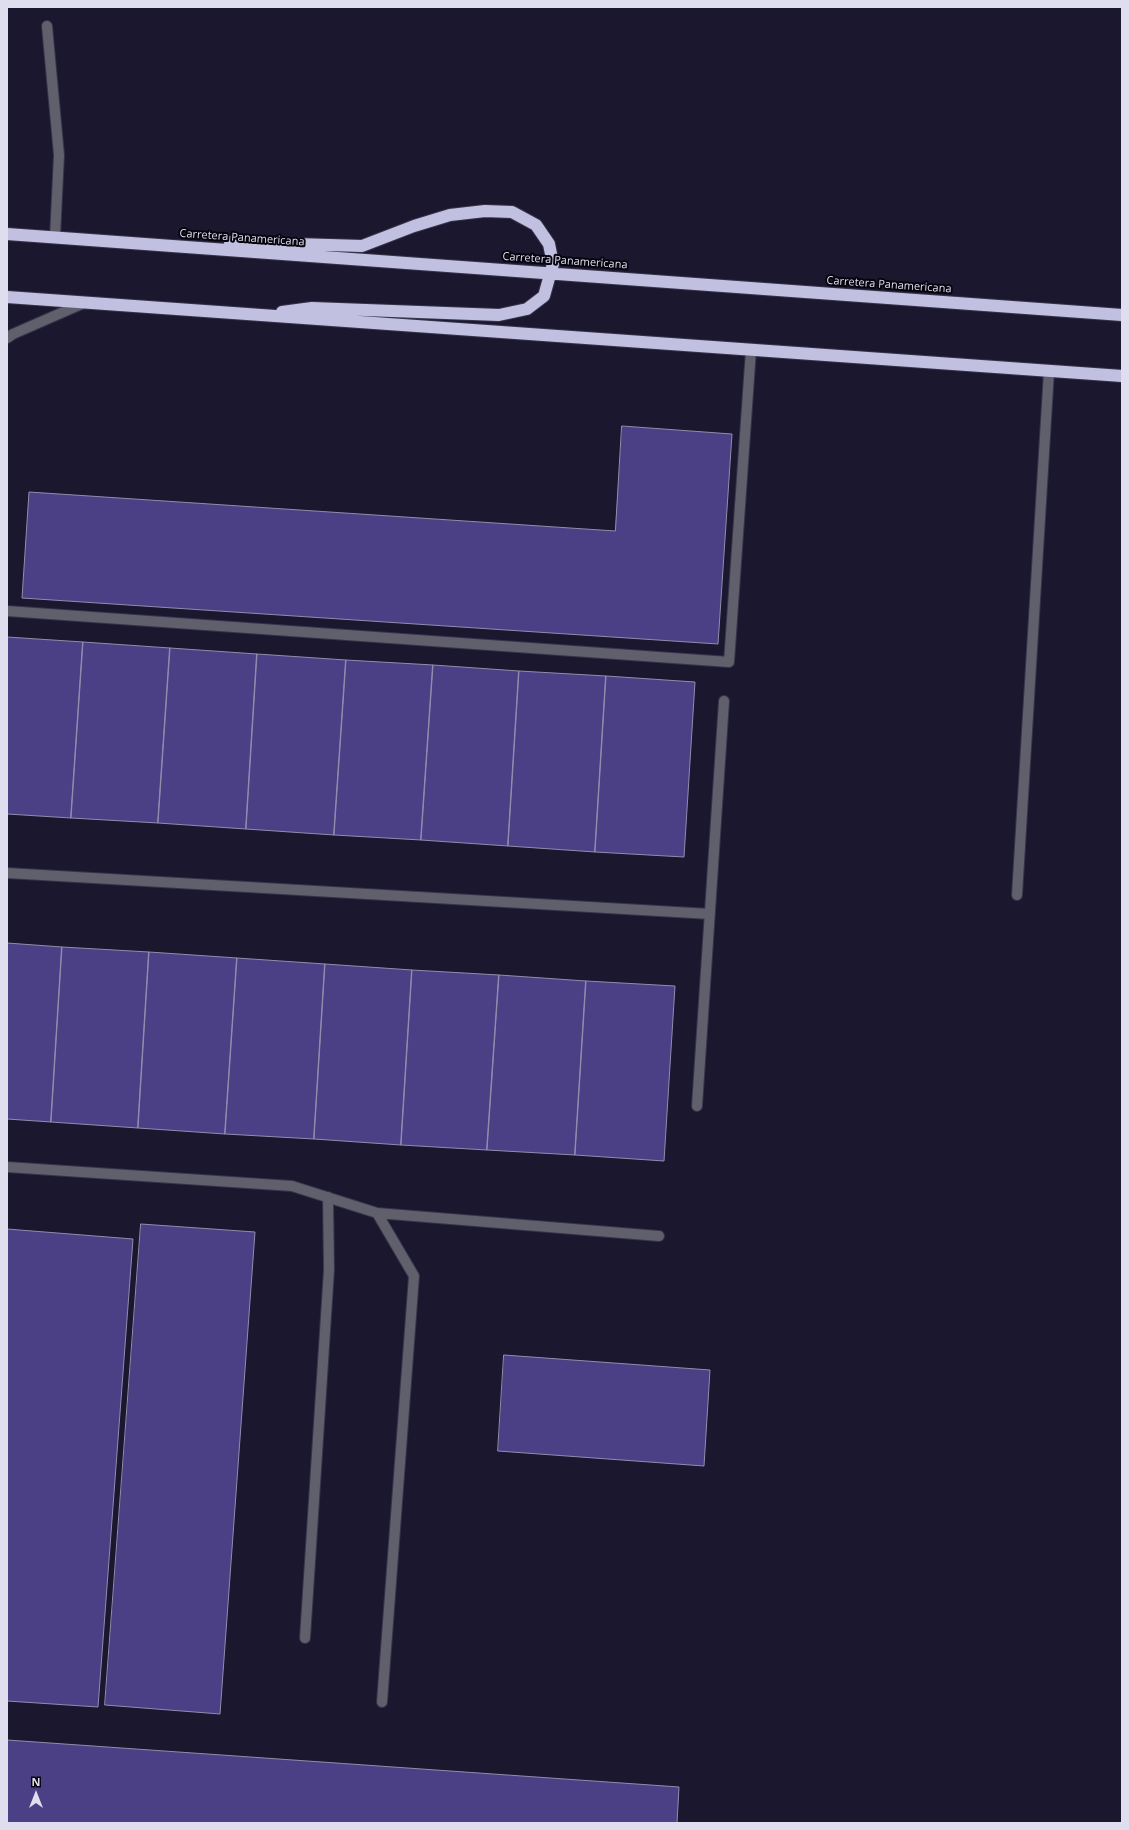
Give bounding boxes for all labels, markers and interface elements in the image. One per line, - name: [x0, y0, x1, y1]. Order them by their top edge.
- street label: Carretera Panamericana: [179, 227, 305, 249]
- street label: Carretera Panamericana: [502, 250, 628, 272]
- street label: Carretera Panamericana: [826, 274, 952, 296]
- north arrow: [16, 1774, 56, 1814]
- text: N: [32, 1774, 40, 1789]

